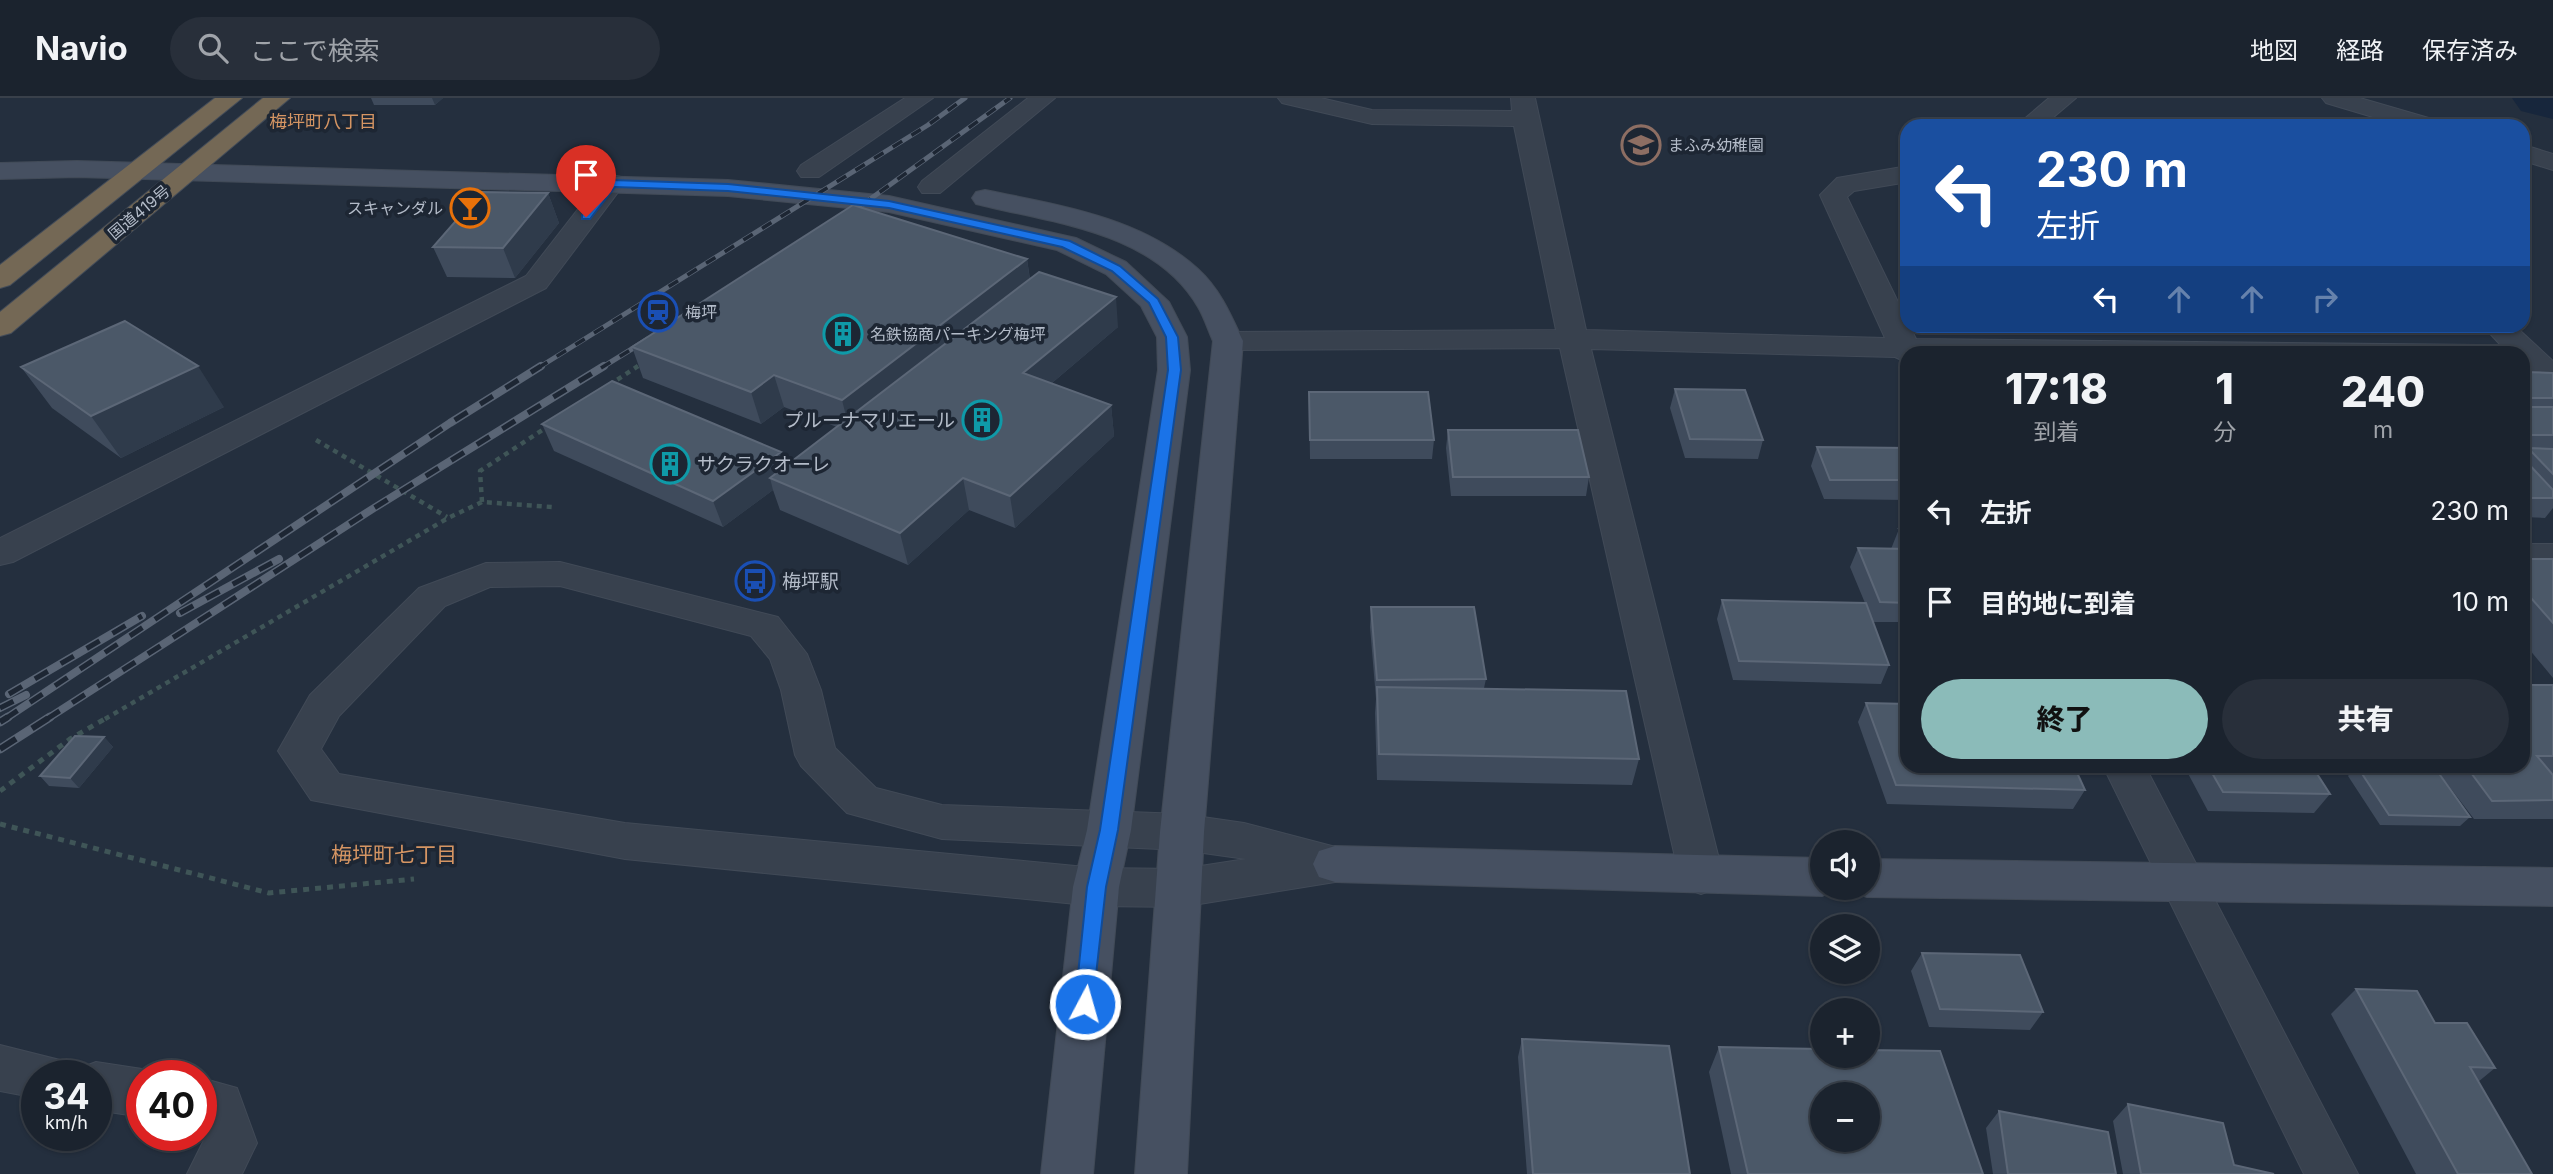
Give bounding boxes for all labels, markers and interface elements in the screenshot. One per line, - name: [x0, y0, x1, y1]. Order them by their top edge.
- search box: [170, 17, 660, 80]
- text: Navio: [35, 28, 128, 68]
- icon: search: [194, 29, 232, 67]
- text: ここで検索: [250, 35, 380, 66]
- text: 地図: [2250, 36, 2298, 65]
- text: 経路: [2336, 36, 2384, 65]
- text: 保存済み: [2422, 36, 2518, 65]
- district label: 梅坪町八丁目: [269, 111, 377, 132]
- school or university icon: まふみ幼稚園: [1620, 124, 1662, 166]
- place label: まふみ幼稚園: [1668, 135, 1764, 155]
- text: 230 m: [2036, 140, 2188, 199]
- pin: [556, 145, 616, 217]
- icon: left: [1921, 147, 2012, 238]
- icon: arrive: [567, 156, 605, 194]
- street label: 国道419号: [104, 180, 174, 244]
- bar icon: スキャンダル: [449, 187, 491, 229]
- place label: スキャンダル: [347, 198, 443, 218]
- text: 左折: [2036, 206, 2100, 245]
- icon: left: [2087, 280, 2125, 318]
- icon: ahead: [2160, 280, 2198, 318]
- icon: ahead: [2233, 280, 2271, 318]
- icon: right: [2306, 280, 2344, 318]
- station icon: 梅坪: [637, 291, 679, 333]
- place label: 梅坪: [685, 302, 717, 322]
- building icon: 名鉄協商パーキング梅坪: [822, 313, 864, 355]
- place label: 名鉄協商パーキング梅坪: [870, 324, 1046, 344]
- text: 17:18: [2005, 363, 2108, 414]
- text: 1: [2215, 363, 2234, 414]
- text: 240: [2341, 366, 2425, 417]
- building icon: プルーナマリエール: [961, 399, 1003, 441]
- place label: プルーナマリエール: [784, 409, 955, 432]
- text: m: [2373, 416, 2393, 444]
- text: 到着: [2033, 418, 2079, 446]
- text: 分: [2213, 418, 2236, 446]
- building icon: サクラクオーレ: [649, 443, 691, 485]
- place label: サクラクオーレ: [697, 453, 830, 476]
- icon: left: [1921, 492, 1959, 530]
- text: 230 m: [2431, 495, 2509, 526]
- text: 左折: [1980, 497, 2032, 528]
- bus stop icon: 梅坪駅: [734, 560, 776, 602]
- place label: 梅坪駅: [782, 570, 839, 593]
- icon: arrive: [1921, 583, 1959, 621]
- text: 10 m: [2452, 586, 2509, 617]
- text: 目的地に到着: [1980, 588, 2136, 619]
- button: 終了: [1921, 679, 2208, 759]
- button: 共有: [2222, 679, 2509, 759]
- map controls: [1810, 830, 1880, 1152]
- button: sound: [1810, 830, 1880, 900]
- district label: 梅坪町七丁目: [331, 842, 457, 867]
- button: layers: [1810, 914, 1880, 984]
- position arrow: [1048, 967, 1122, 1041]
- button: +: [1810, 998, 1880, 1068]
- speed limit sign: 40: [126, 1060, 217, 1151]
- text: 34: [43, 1075, 90, 1117]
- button: −: [1810, 1082, 1880, 1152]
- text: km/h: [45, 1112, 88, 1133]

